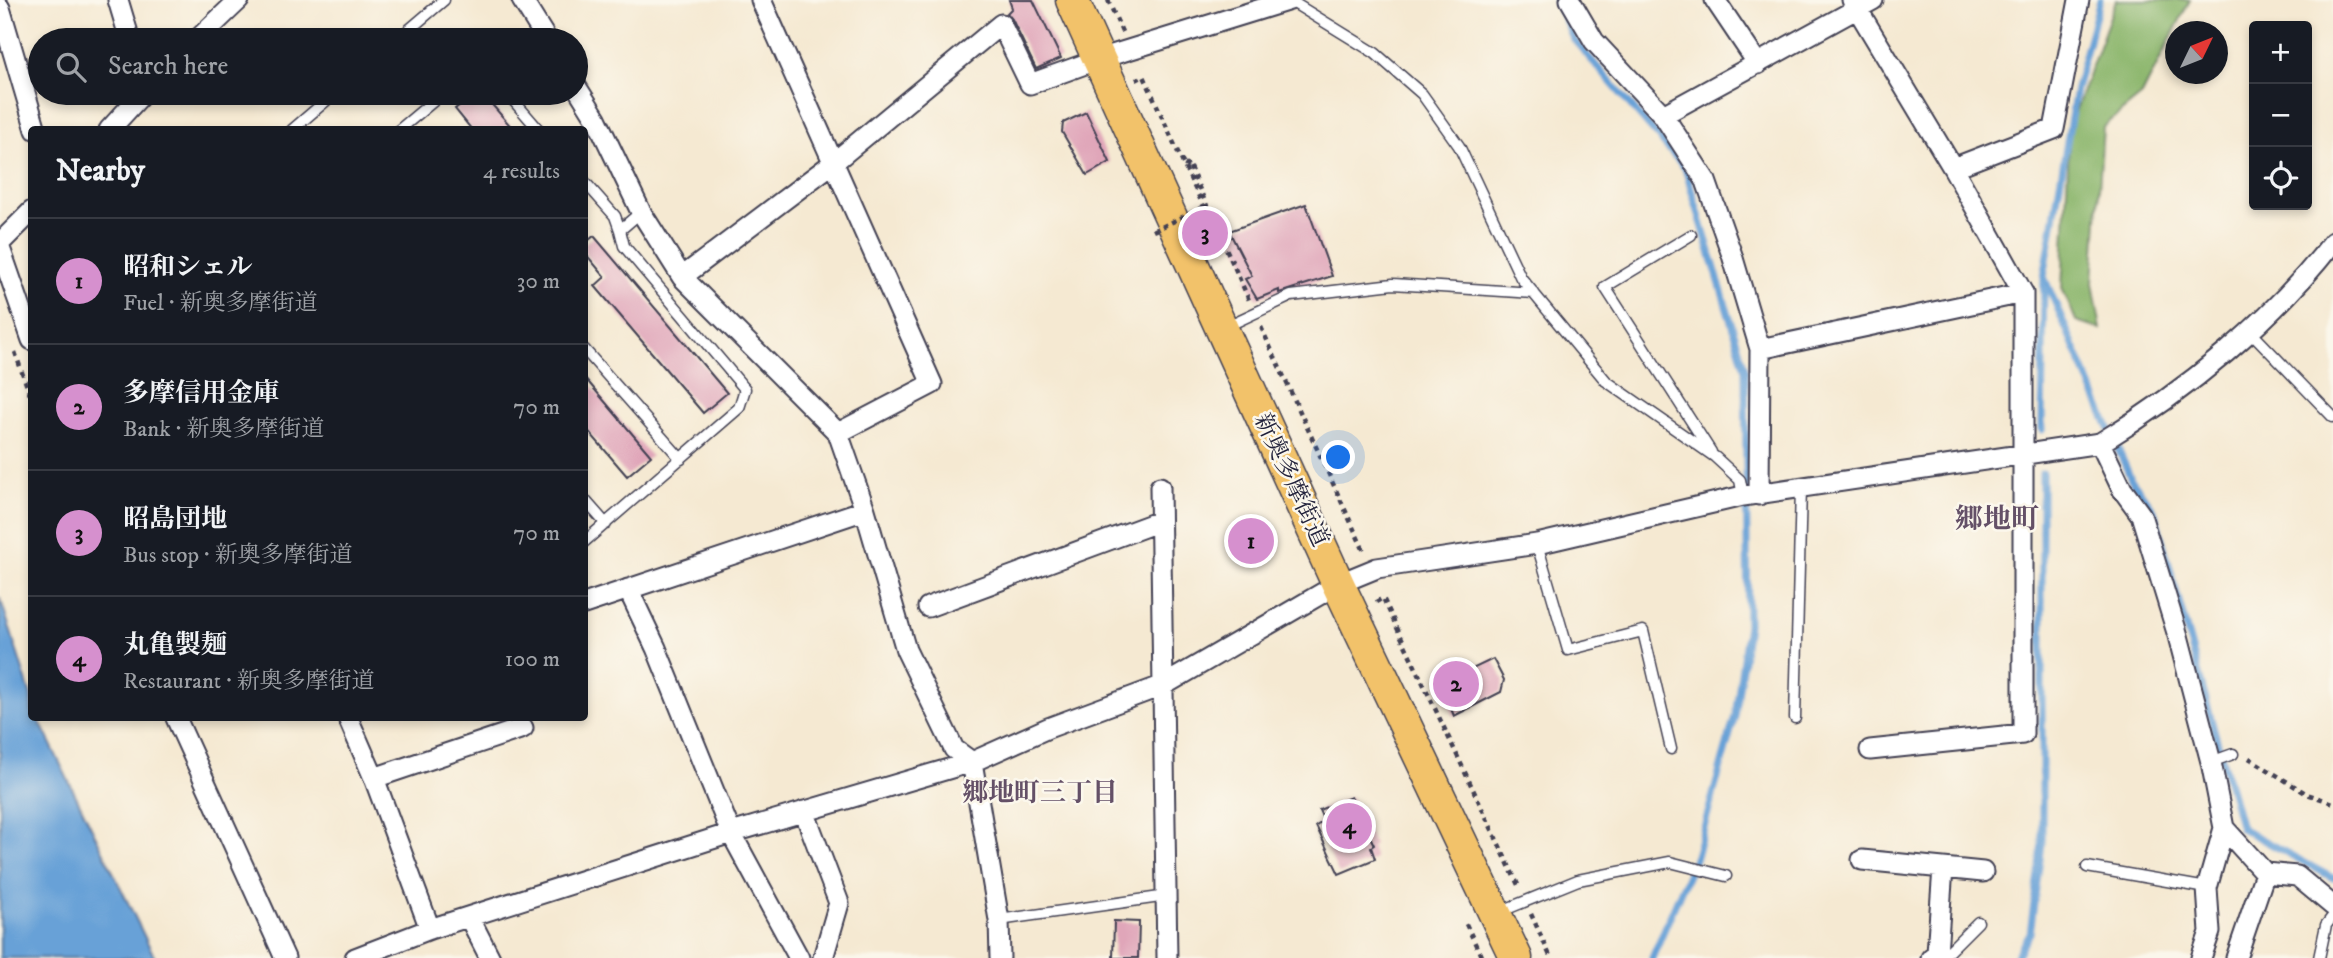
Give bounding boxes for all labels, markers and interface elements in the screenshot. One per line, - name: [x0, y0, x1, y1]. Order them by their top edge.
- north arrow: [2165, 21, 2228, 84]
- map controls: [2249, 21, 2312, 210]
- button: +: [2249, 21, 2312, 84]
- search box: [28, 28, 588, 105]
- icon: search: [52, 48, 90, 86]
- text: Search here: [108, 50, 228, 83]
- button: −: [2249, 84, 2312, 147]
- button: locate: [2249, 147, 2312, 210]
- text: Nearby: [56, 153, 145, 190]
- text: 4 results: [483, 157, 560, 186]
- pin: 3: [1182, 207, 1228, 259]
- text: 昭和シェル: [123, 251, 252, 284]
- text: 1: [75, 267, 83, 296]
- text: 30 m: [517, 267, 560, 296]
- text: Fuel · 新奥多摩街道: [123, 289, 317, 318]
- text: 多摩信用金庫: [123, 377, 279, 410]
- text: 2: [73, 393, 85, 422]
- text: 70 m: [513, 393, 560, 422]
- street label: 新奥多摩街道: [1247, 408, 1335, 552]
- text: Bank · 新奥多摩街道: [123, 415, 324, 444]
- your location: [1321, 440, 1355, 474]
- district label: 郷地町: [1955, 502, 2039, 537]
- text: 昭島団地: [123, 503, 227, 536]
- pin: 1: [1228, 515, 1274, 567]
- text: 3: [75, 519, 83, 548]
- text: 70 m: [513, 519, 560, 548]
- text: Bus stop · 新奥多摩街道: [123, 541, 352, 570]
- text: 丸亀製麺: [123, 629, 227, 662]
- text: 4: [72, 645, 86, 674]
- text: 100 m: [505, 645, 560, 674]
- pin: 2: [1433, 658, 1479, 710]
- text: Restaurant · 新奥多摩街道: [123, 667, 375, 696]
- district label: 郷地町三丁目: [962, 777, 1118, 810]
- pin: 4: [1326, 800, 1372, 852]

